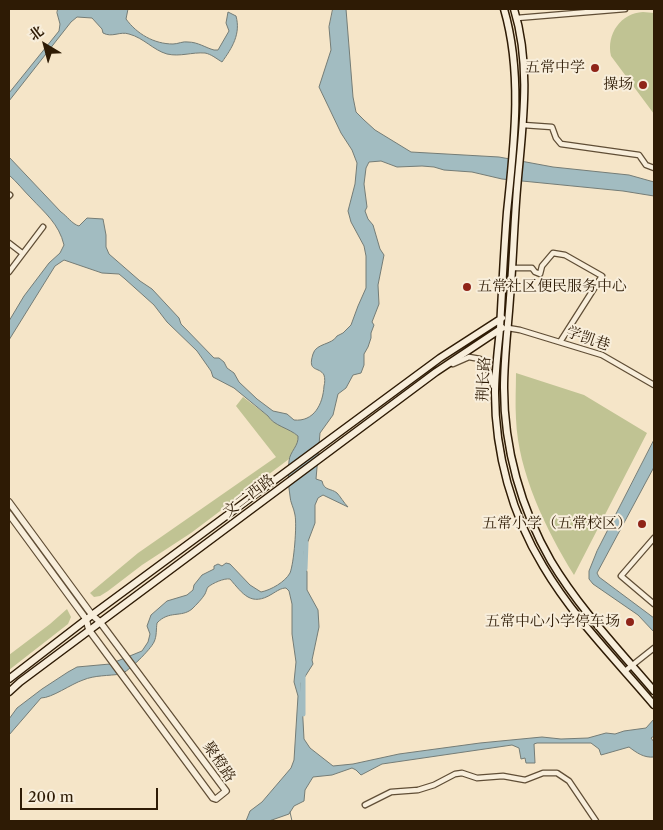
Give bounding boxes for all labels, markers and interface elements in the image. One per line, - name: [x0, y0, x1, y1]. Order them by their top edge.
- north arrow: [20, 20, 70, 70]
- text: 北: [25, 22, 47, 44]
- place label: 五常中学: [525, 59, 585, 77]
- marker: 五常中学: [589, 62, 601, 74]
- place label: 操场: [603, 76, 633, 94]
- marker: 操场: [637, 79, 649, 91]
- place label: 五常社区便民服务中心: [477, 278, 627, 296]
- marker: 五常社区便民服务中心: [461, 281, 473, 293]
- street label: 学凯巷: [564, 323, 612, 355]
- street label: 荆长路: [474, 356, 494, 402]
- street label: 文二西路: [220, 471, 278, 521]
- place label: 五常小学（五常校区）: [482, 515, 632, 533]
- marker: 五常小学（五常校区）: [636, 518, 648, 530]
- place label: 五常中心小学停车场: [485, 613, 620, 631]
- marker: 五常中心小学停车场: [624, 616, 636, 628]
- street label: 聚橙路: [199, 738, 239, 786]
- scale bar: [22, 778, 160, 810]
- text: 200 m: [28, 787, 74, 806]

